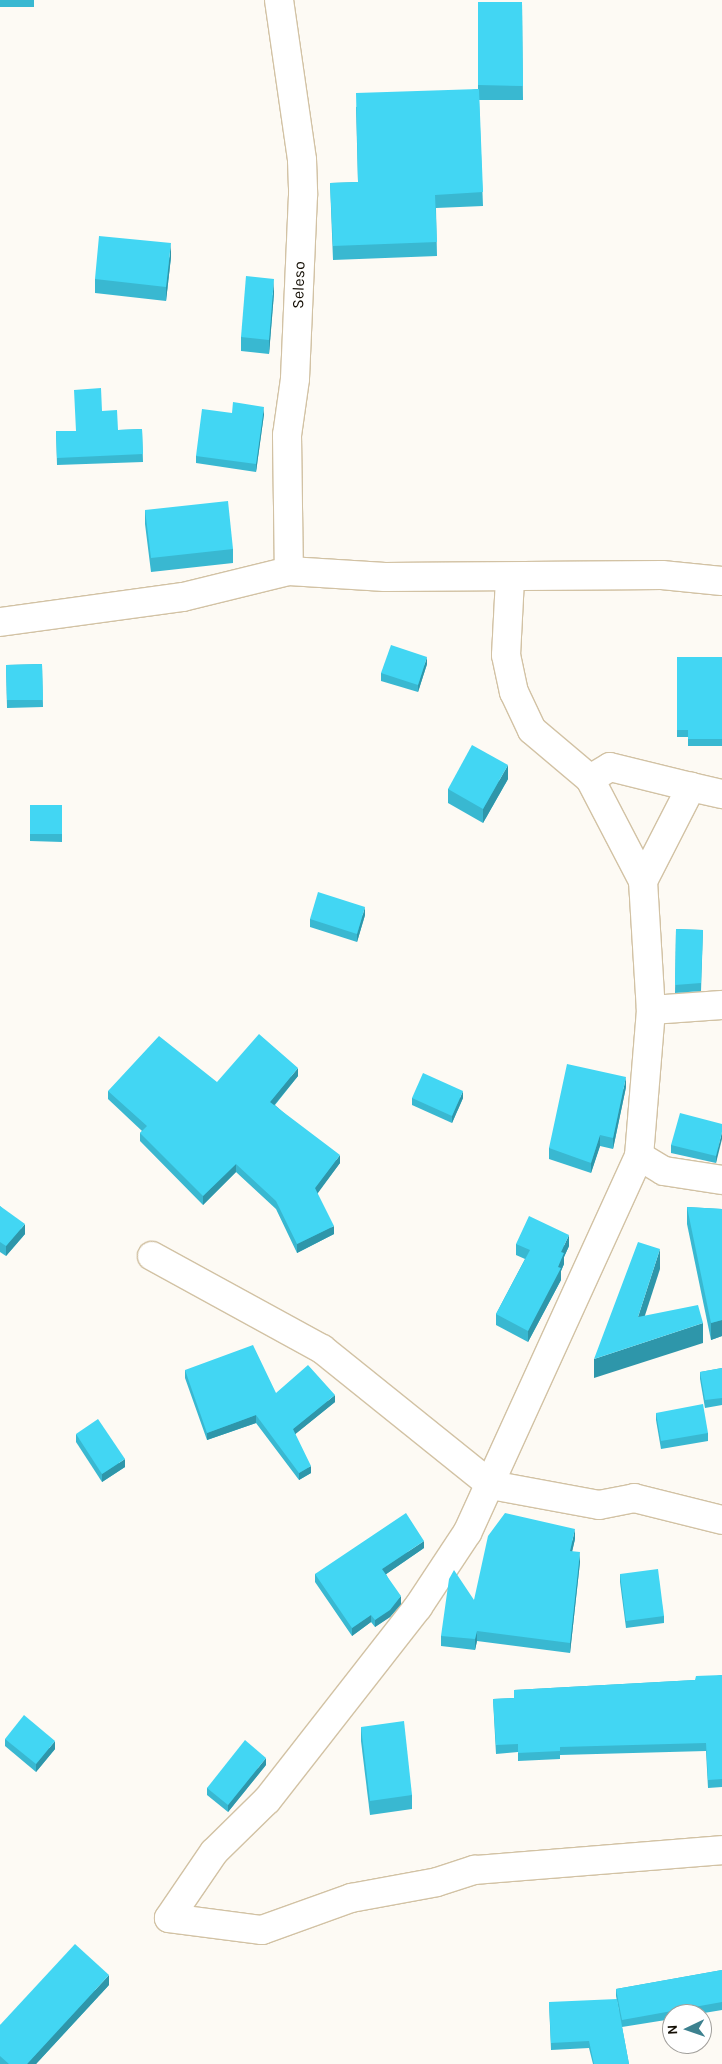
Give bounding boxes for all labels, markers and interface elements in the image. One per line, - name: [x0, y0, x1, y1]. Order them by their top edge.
- street label: Seleso: [289, 261, 309, 309]
- north arrow: [662, 2004, 712, 2054]
- text: N: [664, 2024, 681, 2035]

